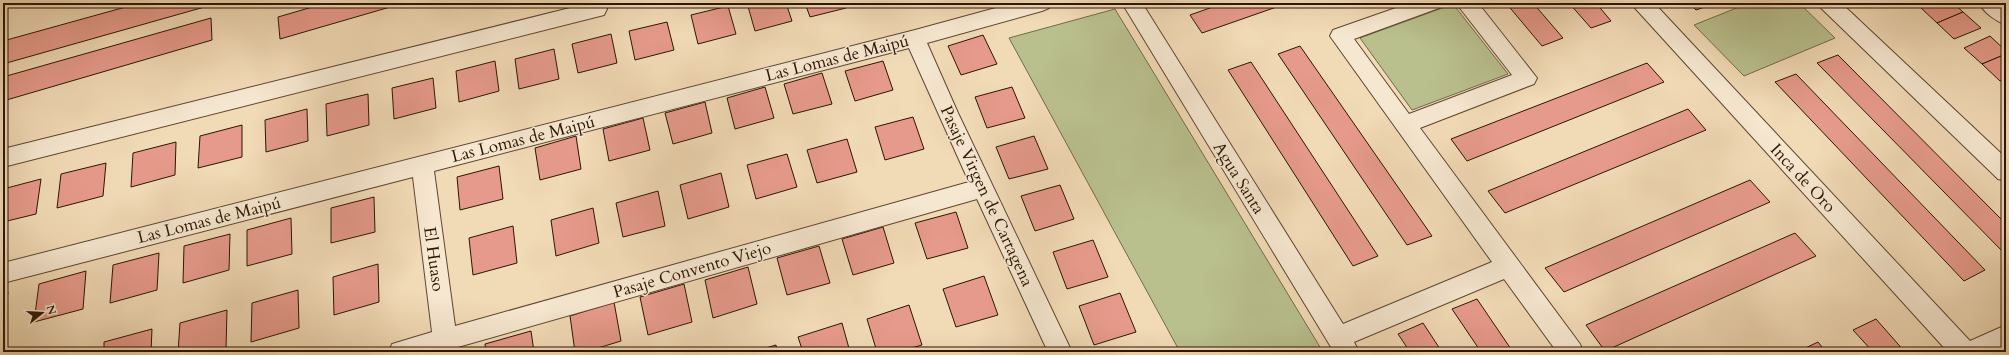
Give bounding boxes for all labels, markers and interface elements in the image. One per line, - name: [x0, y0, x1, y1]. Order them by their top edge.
- street label: Las Lomas de Maipú: [763, 29, 911, 87]
- street label: Pasaje Virgen de Cartagena: [935, 102, 1039, 291]
- street label: Las Lomas de Maipú: [449, 110, 597, 168]
- street label: Agua Santa: [1208, 138, 1271, 219]
- street label: Inca de Oro: [1765, 139, 1841, 217]
- street label: Las Lomas de Maipú: [135, 191, 283, 249]
- street label: El Huaso: [418, 225, 450, 293]
- street label: Pasaje Convento Viejo: [610, 236, 774, 304]
- north arrow: [22, 293, 62, 333]
- text: N: [42, 303, 60, 317]

